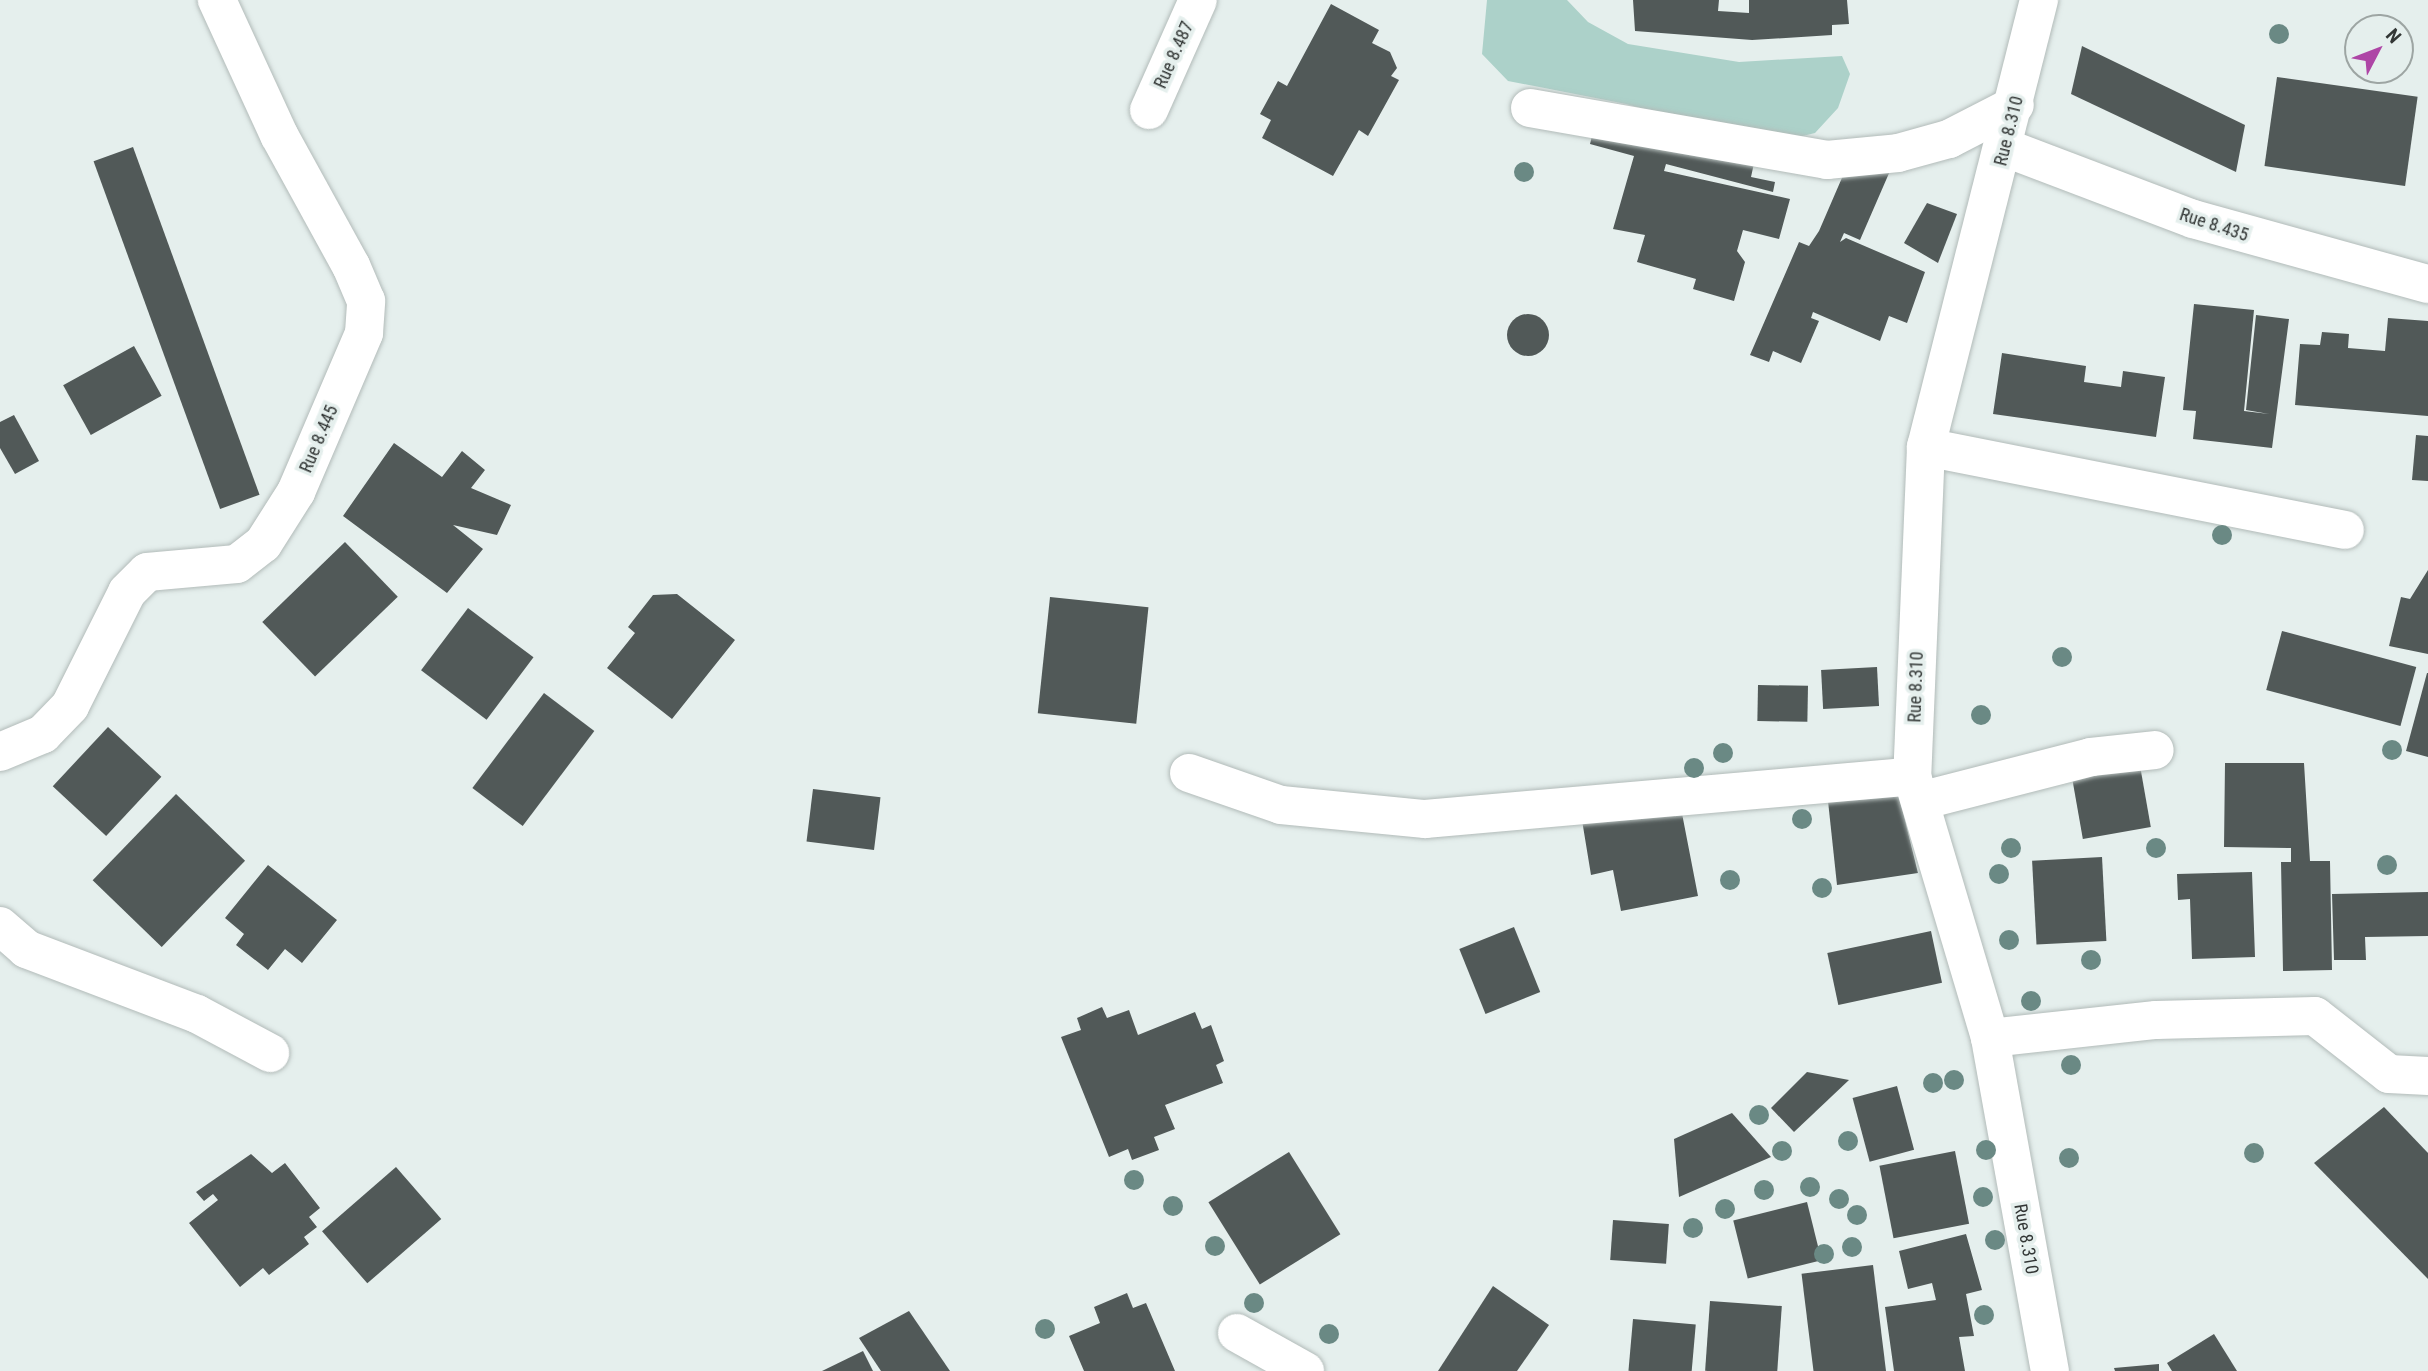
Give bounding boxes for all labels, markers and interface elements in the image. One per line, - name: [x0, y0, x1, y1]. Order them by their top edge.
- north arrow: [2344, 14, 2414, 84]
- street label: Rue 8.487: [1150, 18, 1198, 92]
- text: N: [2381, 24, 2406, 48]
- street label: Rue 8.310: [1990, 94, 2028, 168]
- street label: Rue 8.435: [2177, 204, 2251, 246]
- street label: Rue 8.445: [295, 402, 343, 476]
- street label: Rue 8.310: [1904, 651, 1928, 723]
- street label: Rue 8.310: [2009, 1202, 2043, 1276]

